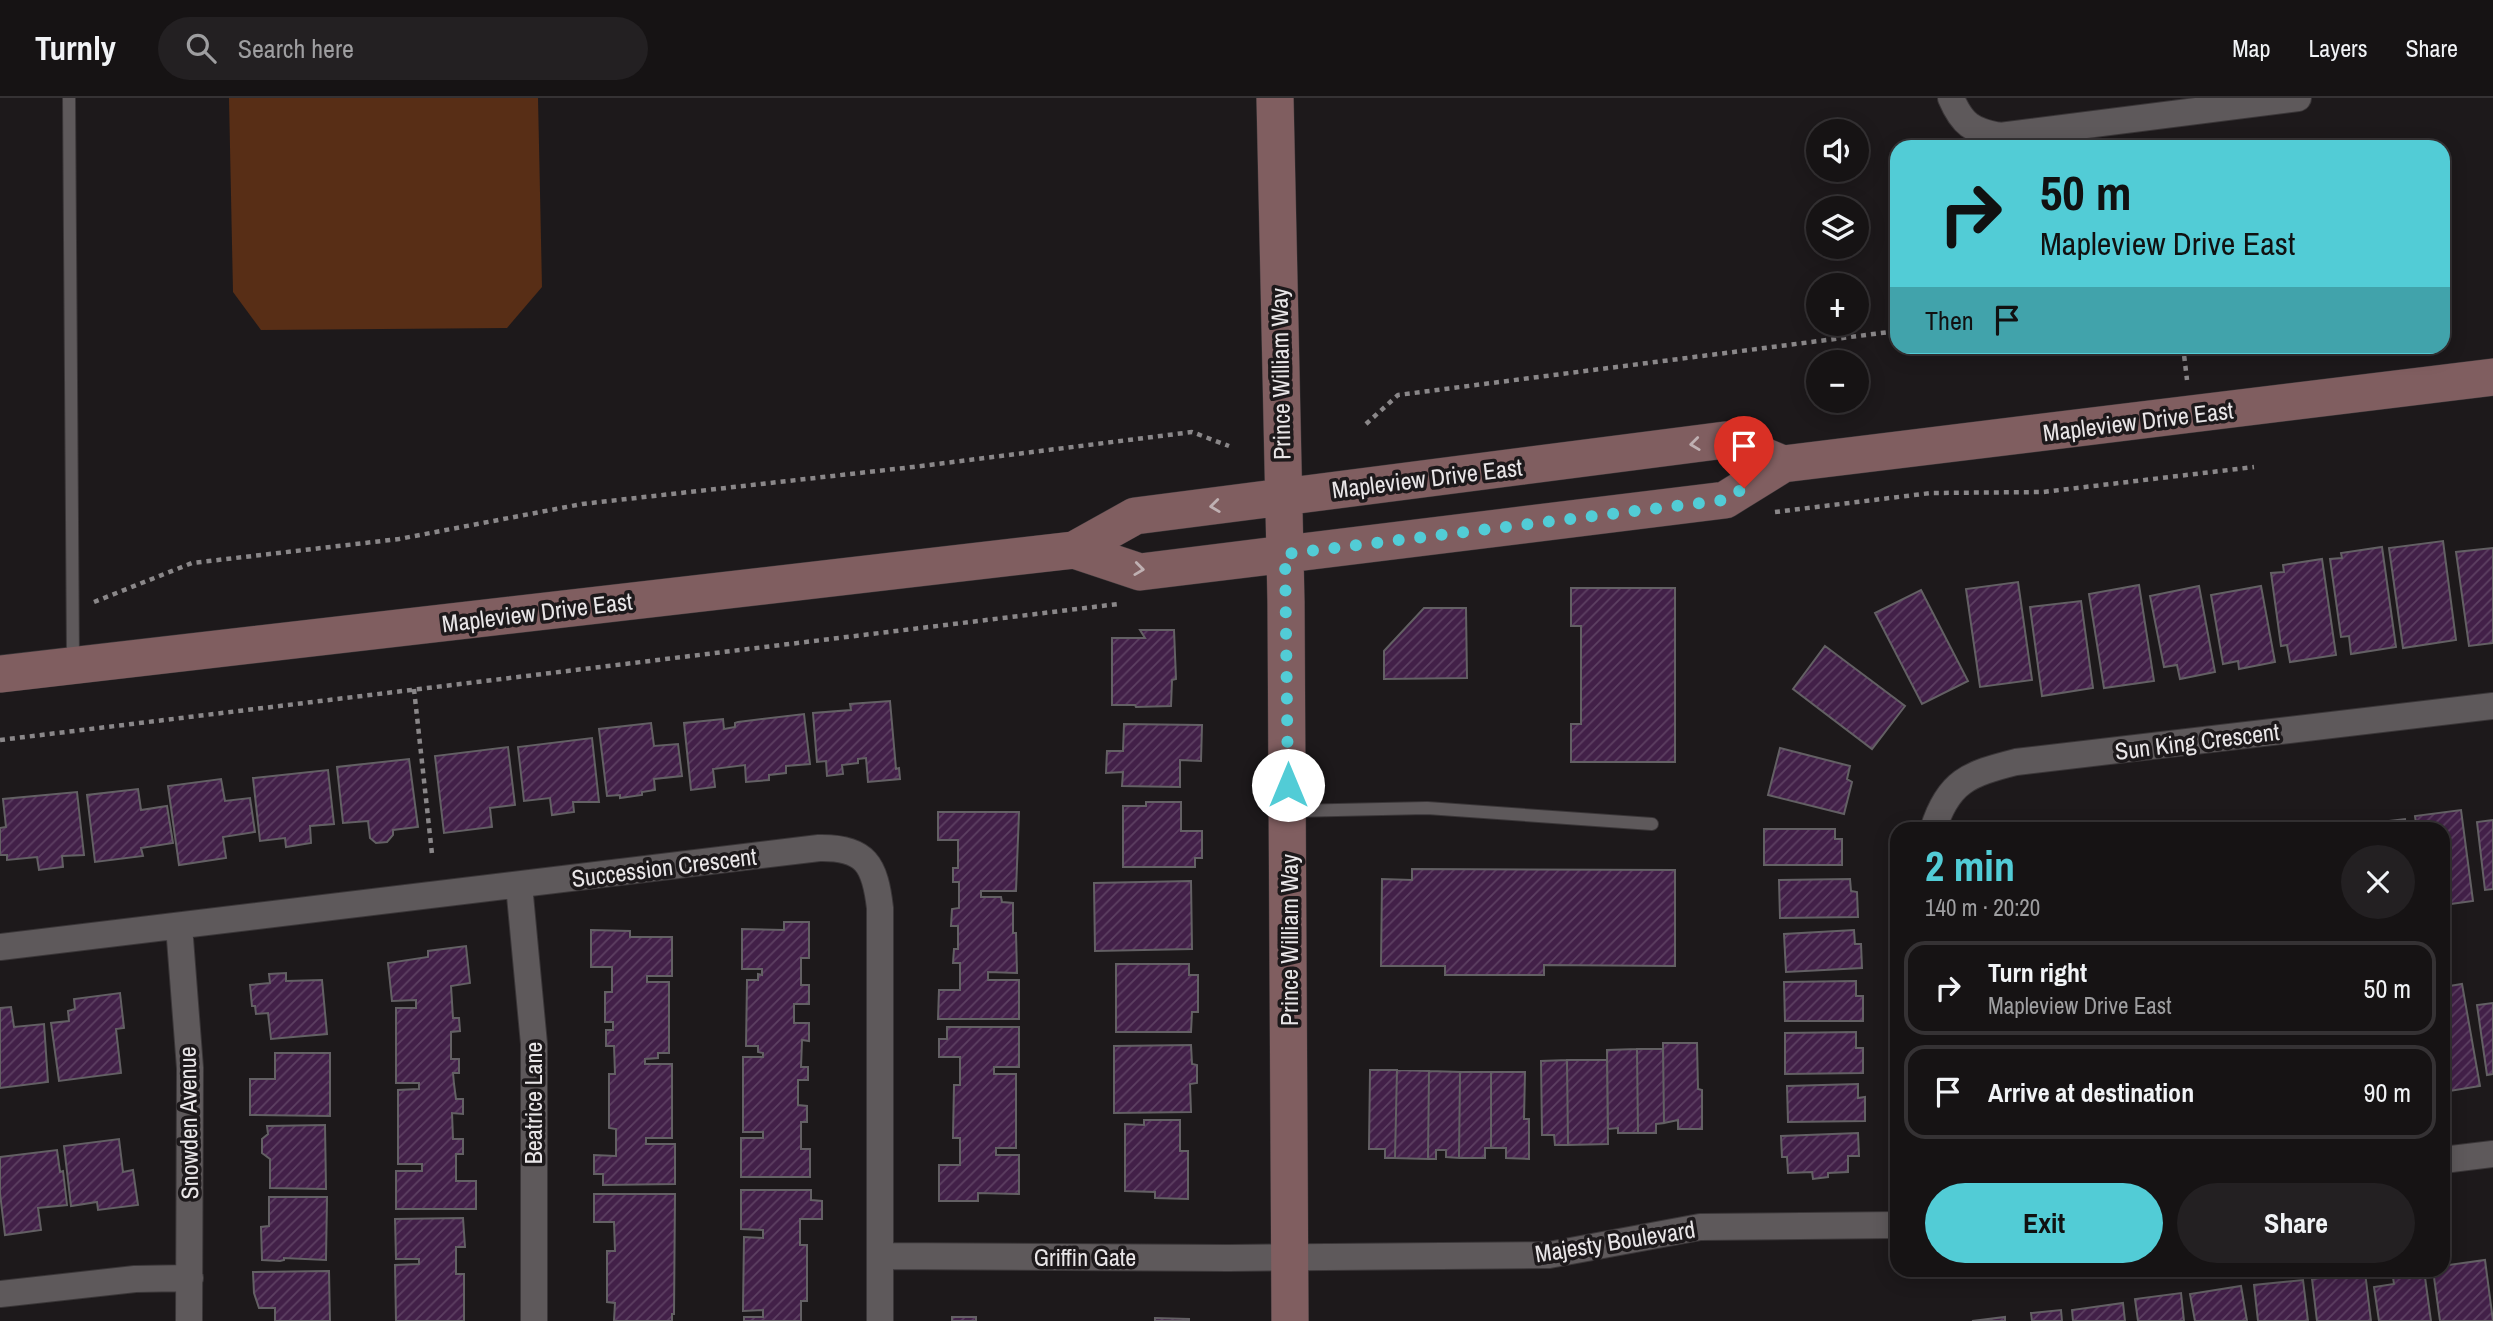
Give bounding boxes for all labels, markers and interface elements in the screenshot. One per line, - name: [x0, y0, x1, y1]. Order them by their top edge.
- search box: [158, 17, 648, 80]
- text: Turnly: [35, 26, 116, 70]
- icon: search: [182, 29, 220, 67]
- text: Search here: [238, 31, 354, 66]
- text: Map: [2232, 32, 2270, 64]
- text: Layers: [2308, 32, 2367, 64]
- text: Share: [2405, 32, 2458, 64]
- map controls: [1806, 119, 1869, 413]
- button: sound: [1806, 119, 1869, 182]
- text: 50 m: [2040, 159, 2132, 225]
- icon: right: [1925, 168, 2016, 259]
- button: layers: [1806, 196, 1869, 259]
- text: Mapleview Drive East: [2040, 222, 2295, 265]
- button: +: [1806, 273, 1869, 336]
- street label: Prince William Way: [1262, 288, 1297, 460]
- icon: arrive: [1988, 301, 2026, 339]
- text: Then: [1925, 303, 1974, 338]
- button: −: [1806, 350, 1869, 413]
- street label: Mapleview Drive East: [2041, 393, 2235, 449]
- pin: [1714, 416, 1774, 488]
- icon: arrive: [1725, 427, 1763, 465]
- one-way arrow: [1689, 436, 1701, 451]
- street label: Mapleview Drive East: [1330, 450, 1524, 506]
- one-way arrow: [1209, 498, 1221, 513]
- one-way arrow: [1133, 562, 1145, 577]
- street label: Mapleview Drive East: [440, 584, 634, 640]
- street label: Sun King Crescent: [2113, 715, 2281, 767]
- position arrow: [1251, 748, 1325, 822]
- text: 2 min: [1925, 838, 2015, 894]
- street label: Succession Crescent: [570, 840, 759, 894]
- button: close: [2341, 845, 2415, 919]
- street label: Prince William Way: [1273, 854, 1305, 1026]
- text: 140 m · 20:20: [1925, 892, 2040, 923]
- text: Turn right: [1988, 955, 2087, 990]
- icon: right: [1929, 969, 1967, 1007]
- text: 50 m: [2364, 971, 2411, 1006]
- text: Mapleview Drive East: [1988, 990, 2171, 1021]
- street label: Beatrice Lane: [517, 1042, 549, 1164]
- street label: Snowden Avenue: [171, 1046, 205, 1200]
- icon: arrive: [1929, 1073, 1967, 1111]
- text: Arrive at destination: [1988, 1075, 2194, 1110]
- text: 90 m: [2364, 1075, 2411, 1110]
- button: Exit: [1925, 1183, 2163, 1263]
- button: Share: [2177, 1183, 2415, 1263]
- street label: Majesty Boulevard: [1533, 1213, 1697, 1269]
- street label: Griffin Gate: [1034, 1241, 1136, 1273]

